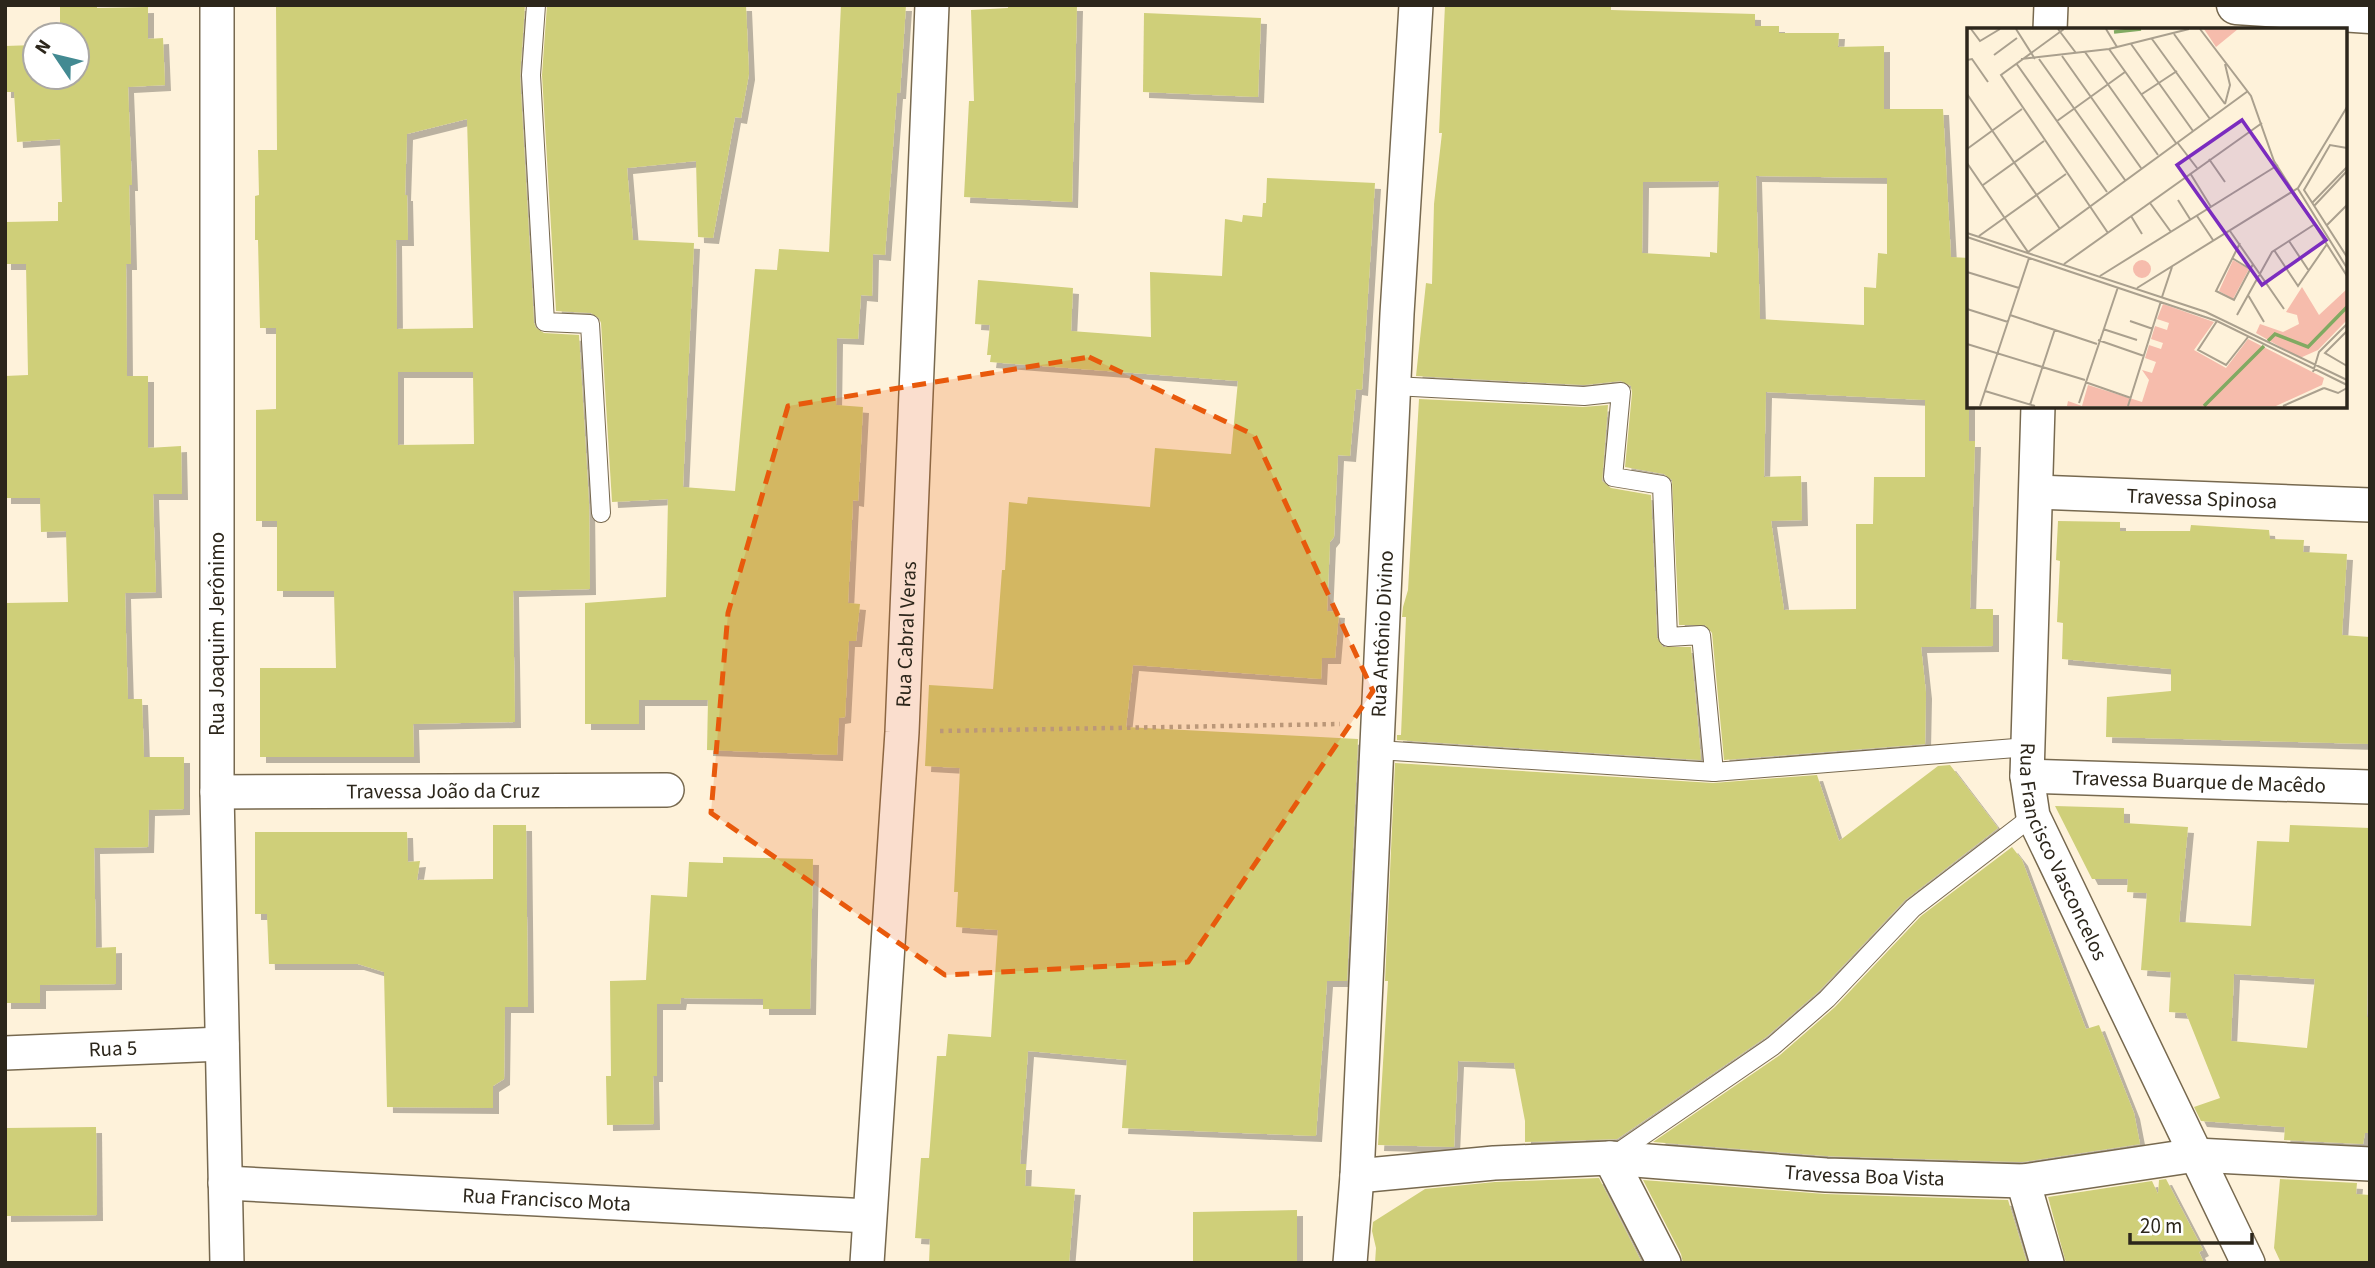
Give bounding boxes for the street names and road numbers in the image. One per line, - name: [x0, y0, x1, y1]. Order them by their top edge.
- street label: Travessa Spinosa: [2126, 481, 2278, 516]
- street label: Rua Joaquim Jerônimo: [202, 532, 232, 736]
- street label: Rua Antônio Divino: [1363, 549, 1401, 718]
- street label: Rua Cabral Veras: [888, 560, 924, 708]
- street label: Rua Francisco Vasconcelos: [2012, 742, 2115, 966]
- street label: Travessa Buarque de Macêdo: [2071, 762, 2326, 801]
- street label: Travessa João da Cruz: [346, 776, 540, 806]
- street label: Rua 5: [88, 1033, 138, 1065]
- street label: Travessa Boa Vista: [1783, 1157, 1945, 1194]
- street label: Rua Francisco Mota: [461, 1180, 632, 1219]

